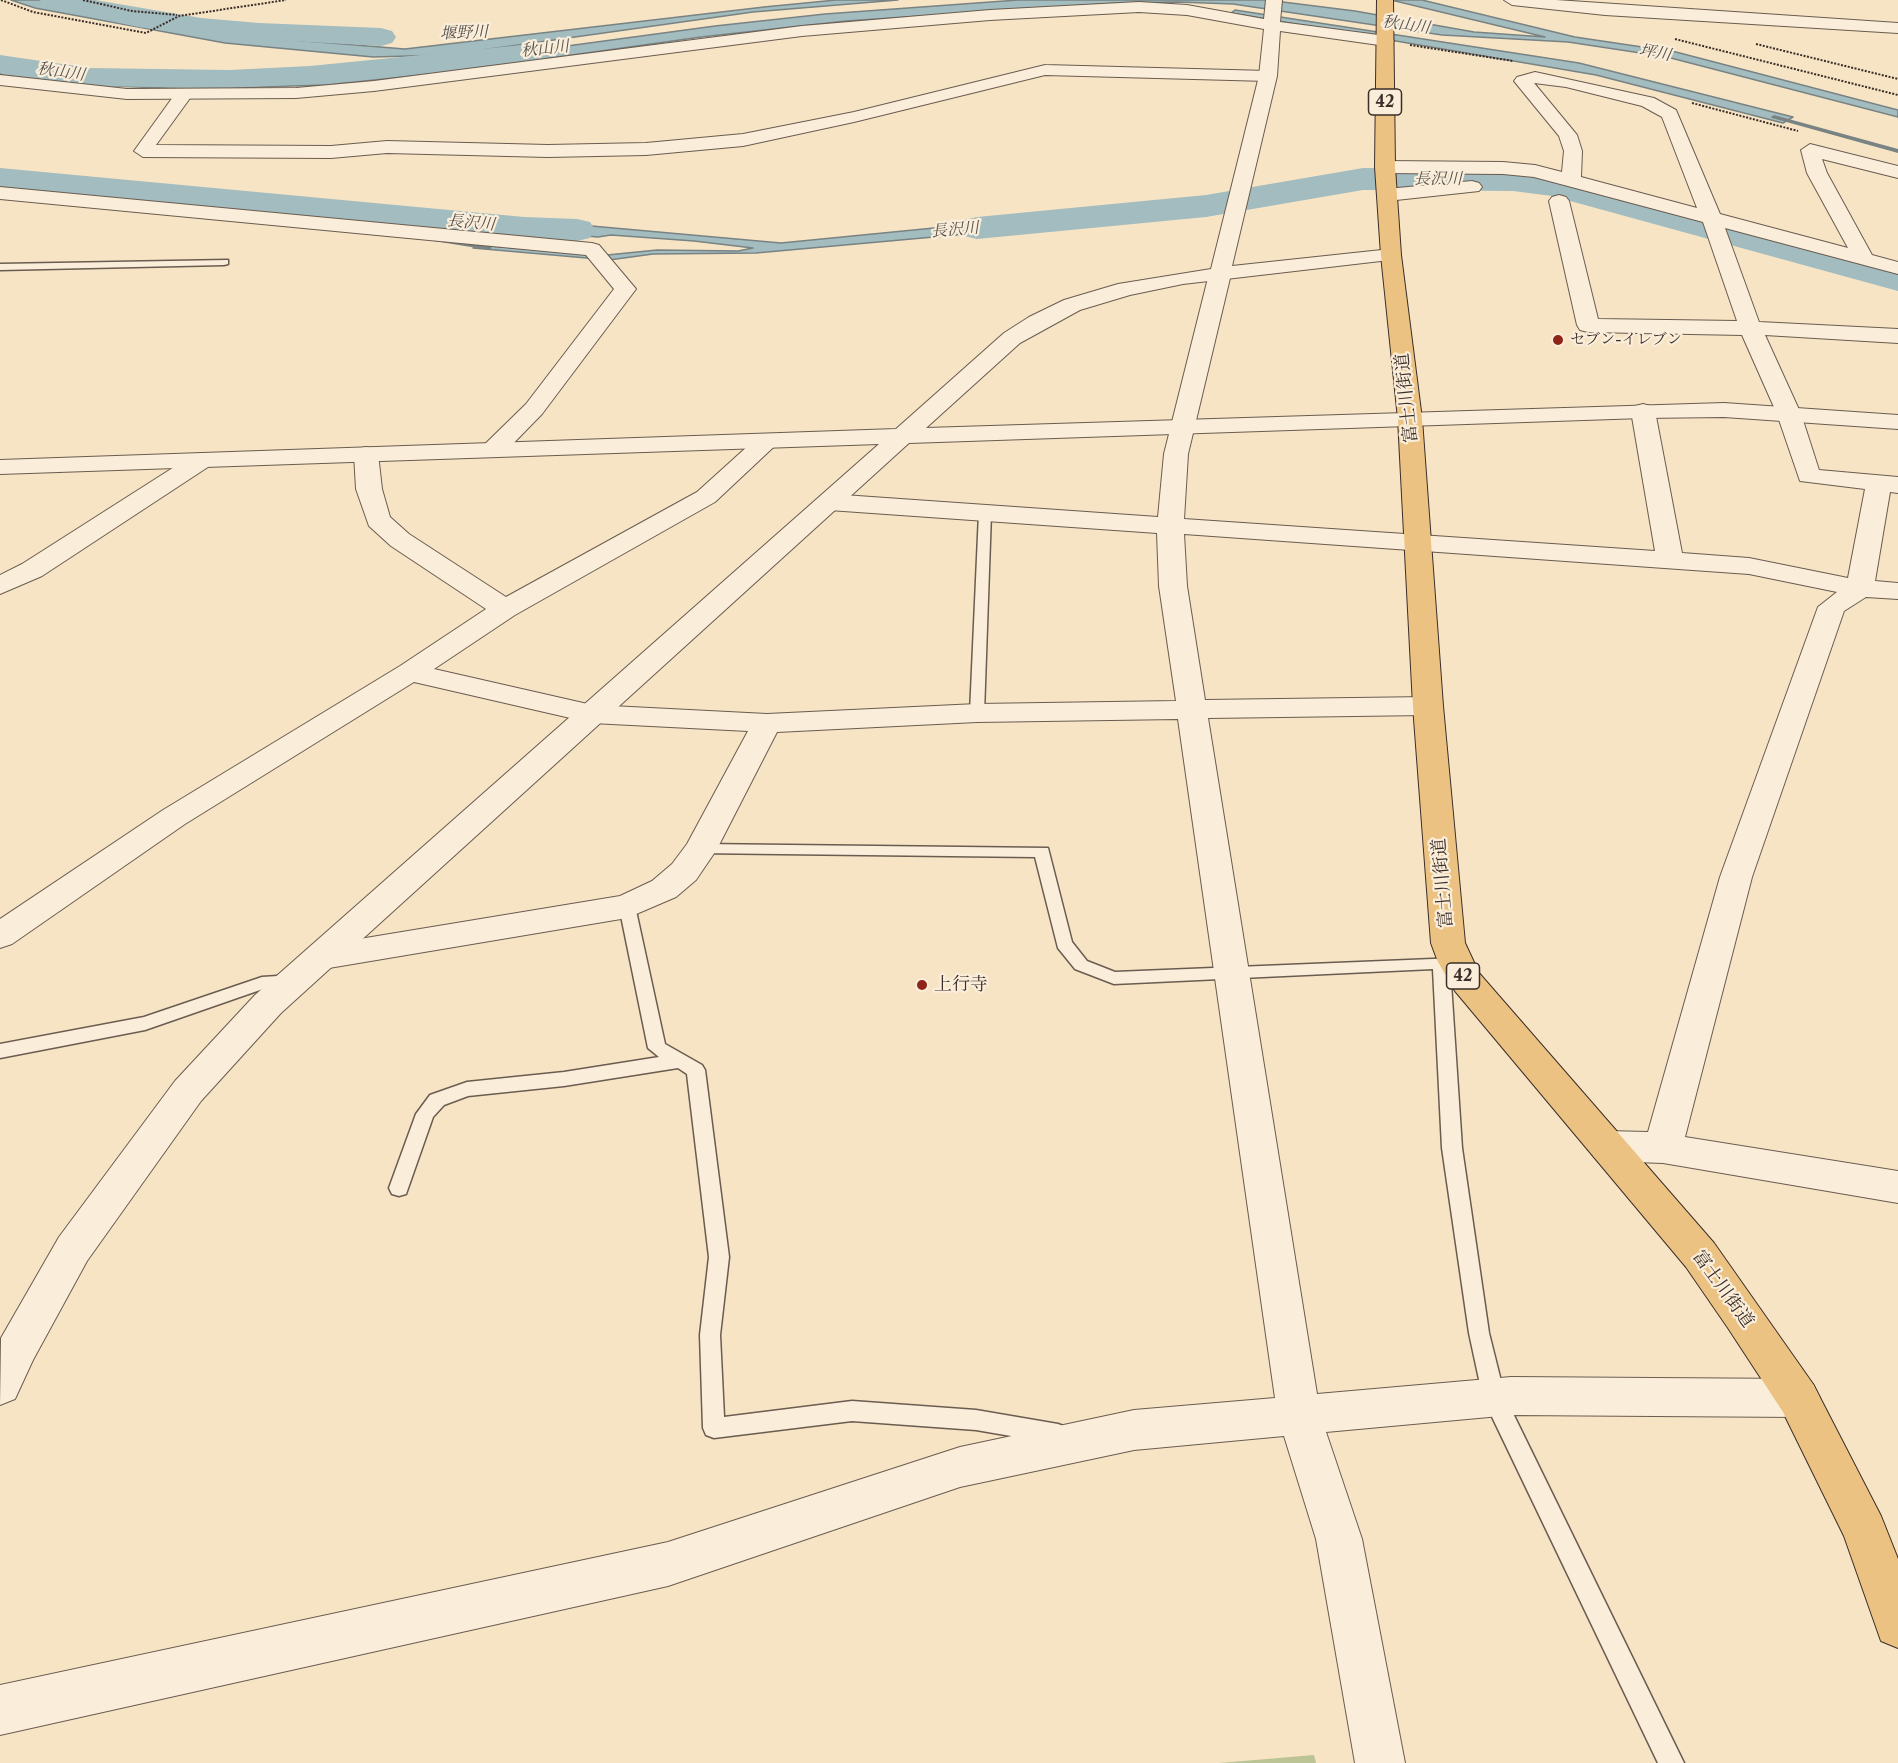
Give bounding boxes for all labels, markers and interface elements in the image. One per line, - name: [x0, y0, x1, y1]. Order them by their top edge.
- water label: 秋山川: [1381, 12, 1431, 38]
- water label: 堰野川: [440, 23, 488, 43]
- water label: 秋山川: [520, 37, 570, 61]
- water label: 坪川: [1638, 41, 1672, 65]
- water label: 秋山川: [36, 59, 86, 85]
- road number: 42: [1368, 89, 1402, 115]
- water label: 長沢川: [1414, 169, 1462, 189]
- water label: 長沢川: [446, 211, 496, 235]
- water label: 長沢川: [930, 218, 980, 242]
- place label: セブン-イレブン: [1570, 331, 1682, 349]
- marker: セブン-イレブン: [1551, 333, 1565, 347]
- street label: 富士川街道: [1392, 352, 1422, 444]
- street label: 富士川街道: [1428, 837, 1458, 929]
- road number: 42: [1446, 963, 1480, 989]
- place label: 上行寺: [934, 974, 988, 996]
- marker: 上行寺: [915, 978, 929, 992]
- street label: 富士川街道: [1688, 1246, 1758, 1332]

